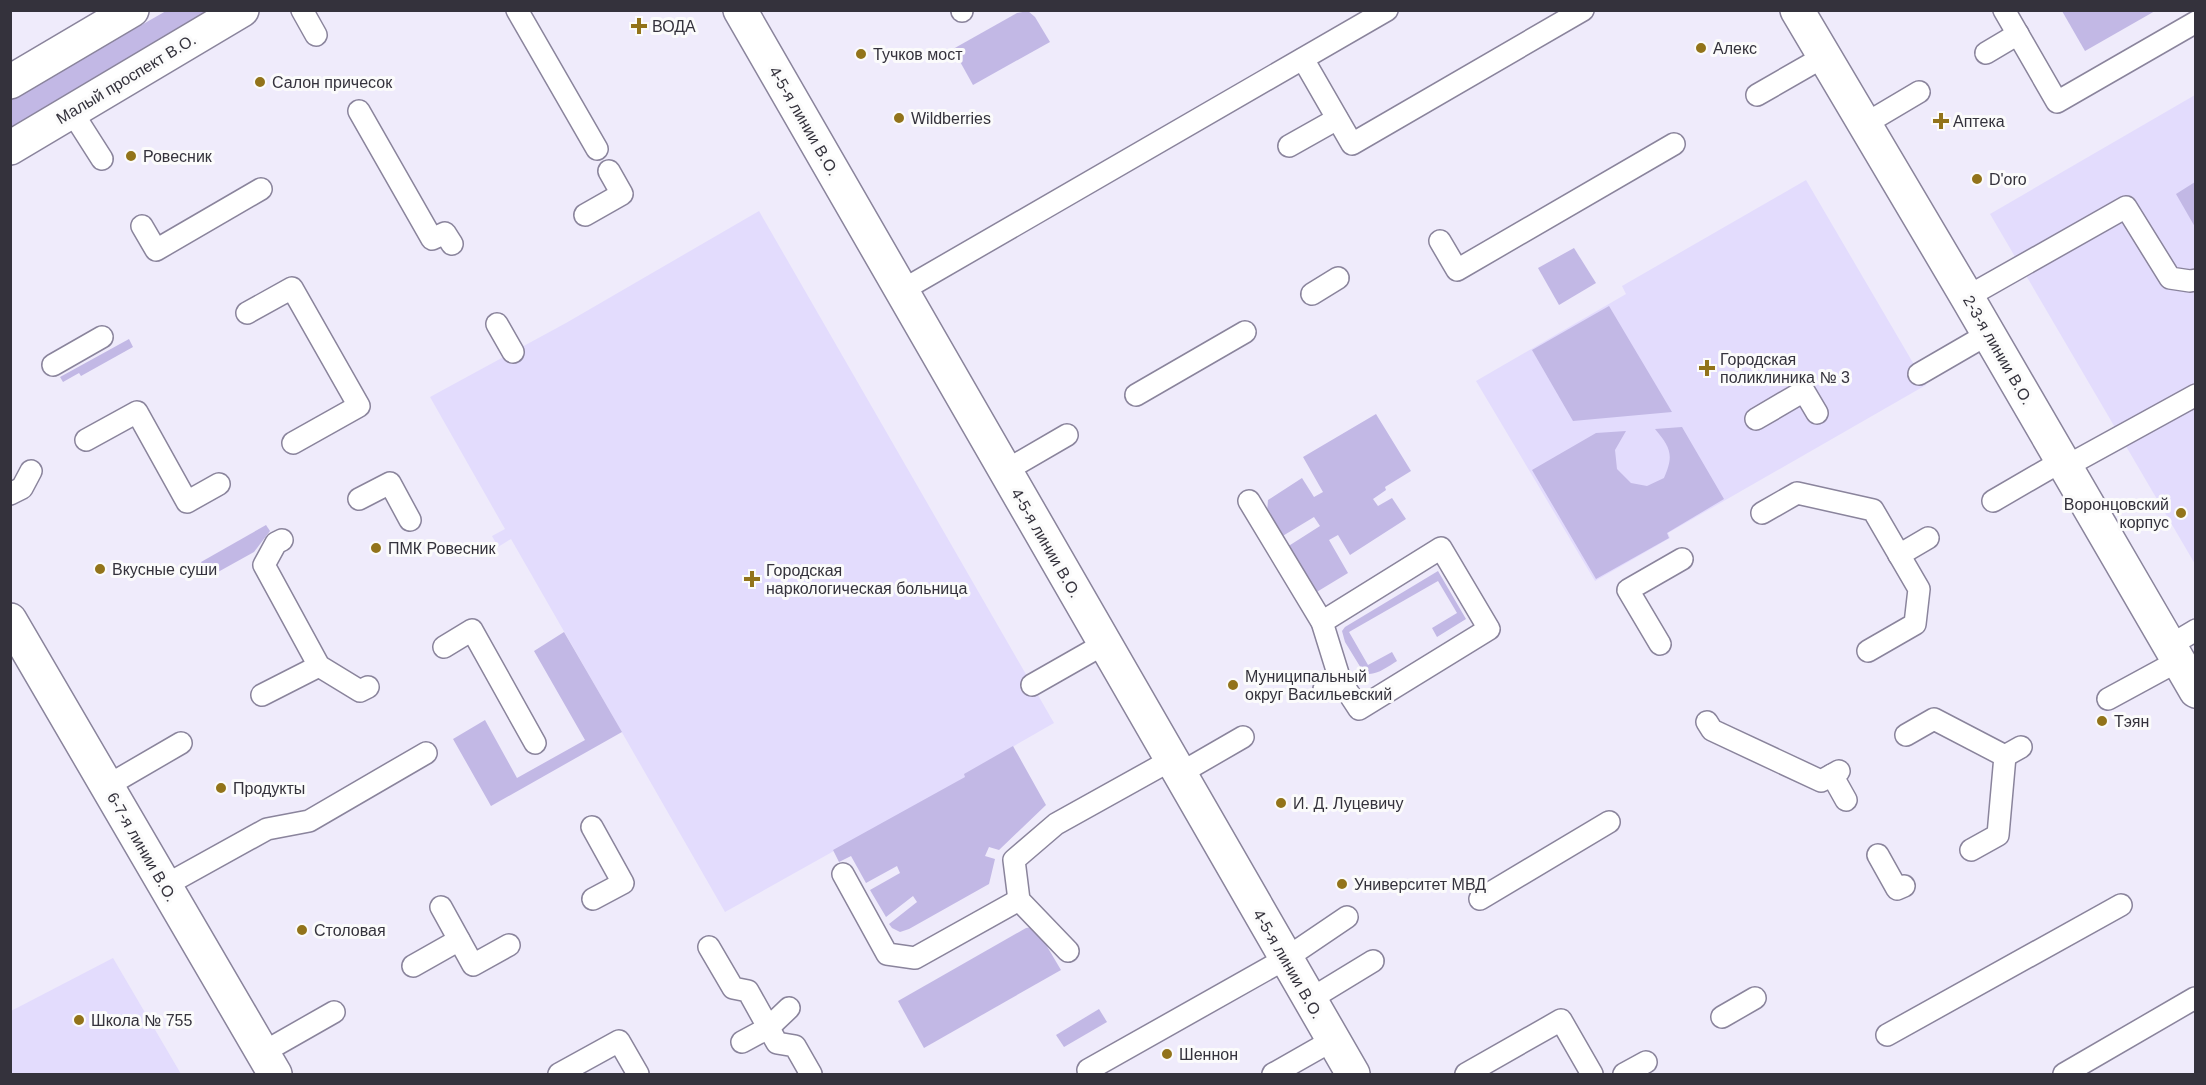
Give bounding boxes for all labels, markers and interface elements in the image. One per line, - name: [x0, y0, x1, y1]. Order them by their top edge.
- marker: ВОДА: [630, 17, 648, 35]
- place label: ВОДА: [652, 18, 696, 35]
- street label: Малый проспект В.О.: [53, 31, 199, 127]
- place label: Алекс: [1713, 40, 1757, 57]
- marker: Алекс: [1694, 41, 1708, 55]
- place label: Тучков мост: [873, 46, 963, 63]
- marker: Тучков мост: [854, 47, 868, 61]
- street label: 4-5-я линии В.О.: [766, 63, 842, 179]
- place label: Салон причесок: [272, 74, 393, 91]
- marker: Салон причесок: [253, 75, 267, 89]
- place label: Wildberries: [911, 110, 991, 127]
- marker: Wildberries: [892, 111, 906, 125]
- place label: Аптека: [1953, 113, 2005, 130]
- marker: Аптека: [1934, 114, 1948, 128]
- place label: Ровесник: [143, 148, 213, 165]
- marker: Ровесник: [124, 149, 138, 163]
- place label: D'oro: [1989, 171, 2027, 188]
- marker: D'oro: [1970, 172, 1984, 186]
- street label: 2-3-я линии В.О.: [1960, 292, 2036, 408]
- place label: Городская поликлиника № 3: [1720, 351, 1850, 386]
- marker: Городская поликлиника № 3: [1698, 359, 1716, 377]
- street label: 4-5-я линии В.О.: [1008, 485, 1084, 601]
- place label: Воронцовский корпус: [2064, 496, 2169, 531]
- marker: Воронцовский корпус: [2174, 506, 2188, 520]
- place label: ПМК Ровесник: [388, 540, 496, 557]
- marker: ПМК Ровесник: [369, 541, 383, 555]
- place label: Вкусные суши: [112, 561, 217, 578]
- marker: Вкусные суши: [93, 562, 107, 576]
- place label: Городская наркологическая больница: [766, 562, 967, 597]
- marker: Городская наркологическая больница: [743, 570, 761, 588]
- place label: Муниципальный округ Васильевский: [1245, 668, 1392, 703]
- marker: Муниципальный округ Васильевский: [1226, 678, 1240, 692]
- place label: Тэян: [2114, 713, 2149, 730]
- marker: Тэян: [2095, 714, 2109, 728]
- place label: Продукты: [233, 780, 305, 797]
- marker: Продукты: [214, 781, 228, 795]
- street label: 6-7-я линии В.О.: [104, 789, 180, 905]
- place label: И. Д. Луцевичу: [1293, 795, 1403, 812]
- marker: И. Д. Луцевичу: [1274, 796, 1288, 810]
- place label: Университет МВД: [1354, 876, 1486, 893]
- marker: Университет МВД: [1335, 877, 1349, 891]
- street label: 4-5-я линии В.О.: [1250, 906, 1326, 1022]
- place label: Столовая: [314, 922, 386, 939]
- marker: Столовая: [295, 923, 309, 937]
- place label: Школа № 755: [91, 1012, 192, 1029]
- marker: Школа № 755: [72, 1013, 86, 1027]
- place label: Шеннон: [1179, 1046, 1238, 1063]
- marker: Шеннон: [1160, 1047, 1174, 1061]

